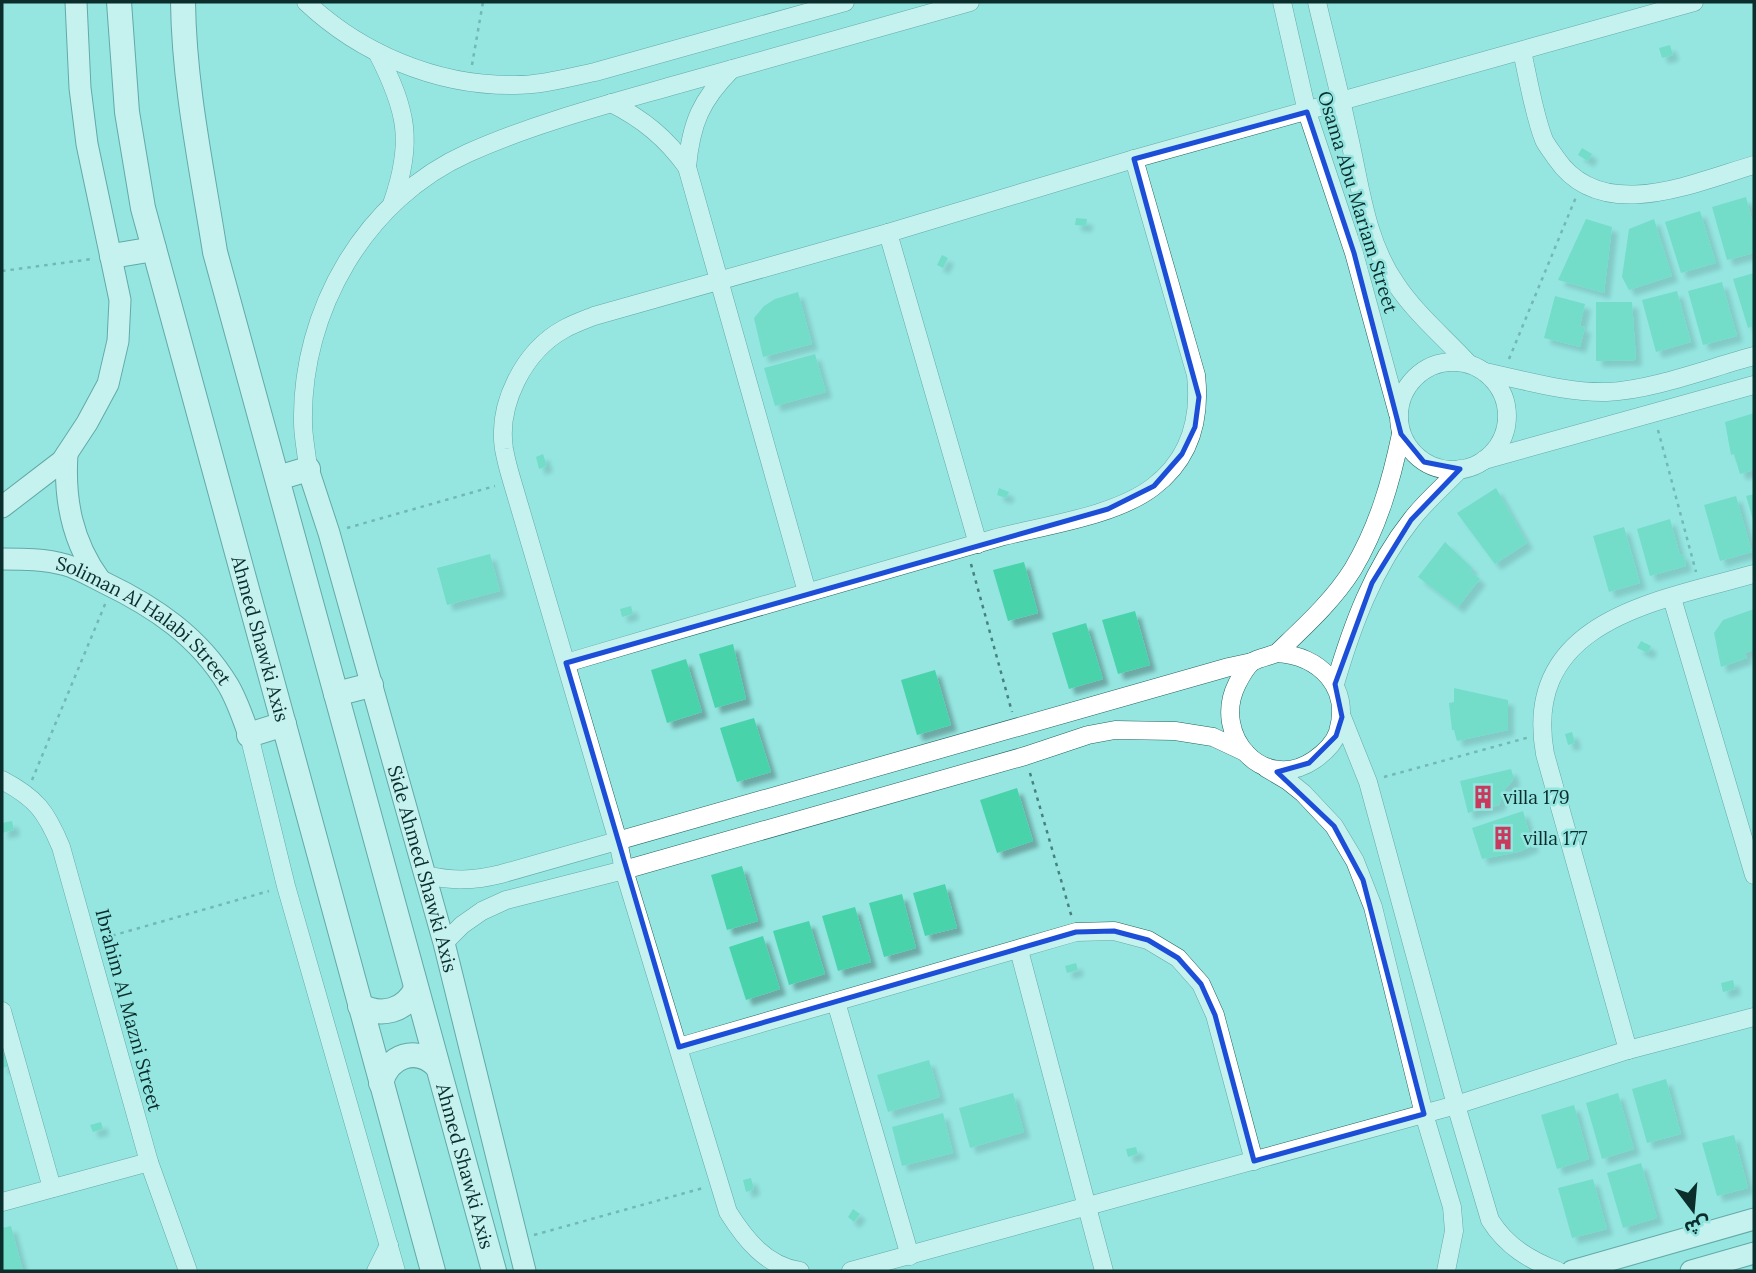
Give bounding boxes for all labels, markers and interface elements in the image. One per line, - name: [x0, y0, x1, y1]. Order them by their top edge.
- street label: Osama Abu Mariam Street: [1313, 88, 1403, 317]
- street label: Soliman Al Halabi Street: [54, 551, 237, 690]
- street label: Ahmed Shawki Axis: [226, 552, 295, 724]
- street label: Side Ahmed Shawki Axis: [383, 763, 463, 975]
- building icon: villa 179: [1469, 783, 1497, 811]
- place label: villa 179: [1503, 785, 1570, 809]
- building icon: villa 177: [1489, 824, 1517, 852]
- place label: villa 177: [1523, 826, 1588, 850]
- street label: Ibrahim Al Mazni Street: [90, 906, 168, 1115]
- street label: Ahmed Shawki Axis: [431, 1079, 499, 1252]
- north arrow: [1658, 1175, 1728, 1245]
- text: ش: [1682, 1211, 1714, 1241]

